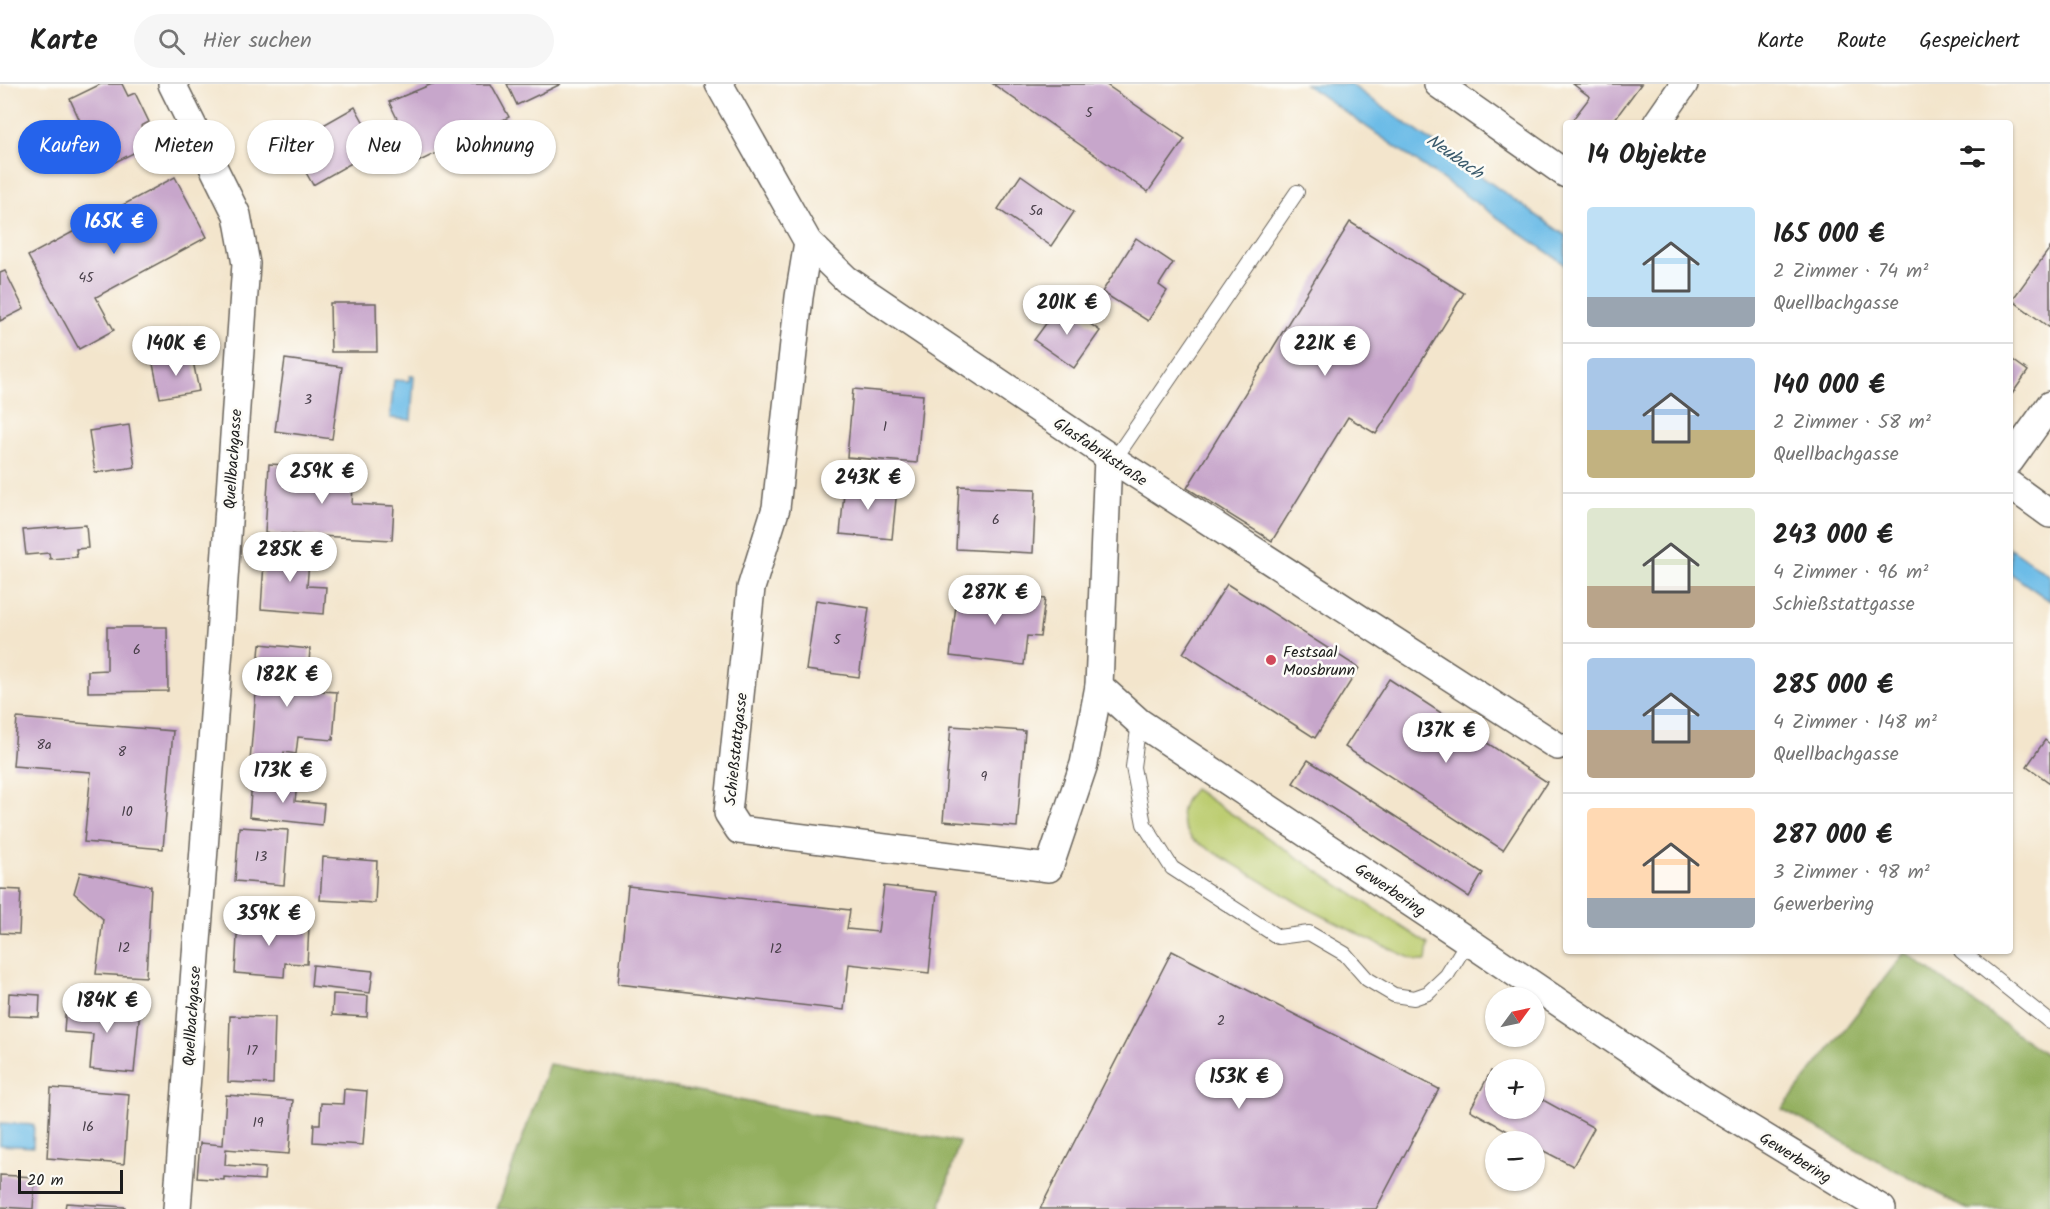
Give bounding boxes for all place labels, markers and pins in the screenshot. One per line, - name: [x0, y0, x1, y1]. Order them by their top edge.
- pin: 165K €: [65, 204, 163, 255]
- pin: 201K €: [1018, 285, 1116, 336]
- pin: 140K €: [127, 326, 225, 377]
- pin: 221K €: [1276, 326, 1374, 377]
- pin: 259K €: [273, 454, 371, 505]
- pin: 243K €: [819, 460, 917, 511]
- pin: 285K €: [241, 532, 339, 583]
- pin: 287K €: [946, 575, 1044, 626]
- place label: Festsaal Moosbrunn: [1283, 640, 1355, 683]
- marker: Festsaal Moosbrunn: [1264, 653, 1278, 667]
- pin: 182K €: [238, 657, 336, 708]
- pin: 137K €: [1397, 713, 1495, 764]
- pin: 173K €: [234, 753, 332, 804]
- pin: 359K €: [220, 896, 318, 947]
- pin: 184K €: [58, 983, 156, 1034]
- pin: 153K €: [1190, 1059, 1288, 1110]

